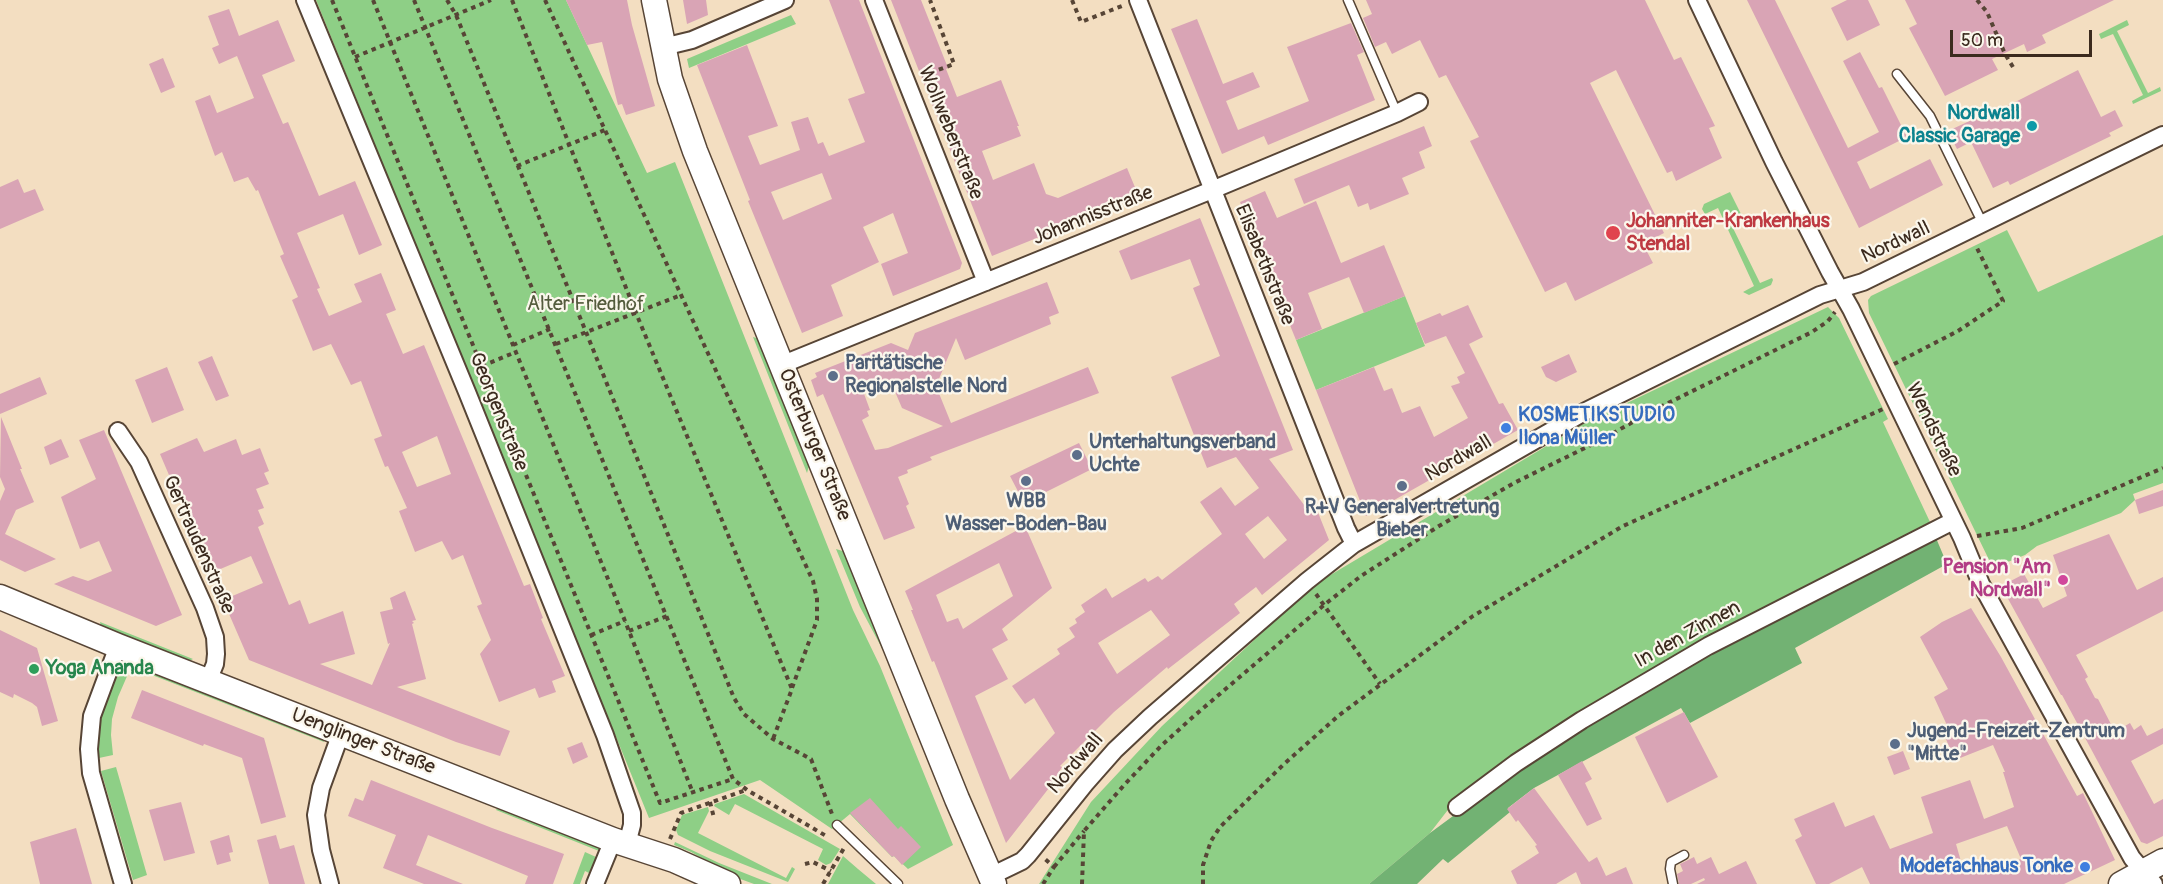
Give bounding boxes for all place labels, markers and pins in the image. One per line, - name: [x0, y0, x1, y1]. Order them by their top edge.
- place label: Nordwall Classic Garage: [1899, 102, 2020, 149]
- marker: Nordwall Classic Garage: [2025, 119, 2039, 133]
- place label: Johanniter-Krankenhaus Stendal: [1626, 210, 1830, 257]
- marker: Johanniter-Krankenhaus Stendal: [1604, 224, 1622, 242]
- place label: Paritätische Regionalstelle Nord: [845, 352, 1007, 399]
- marker: Paritätische Regionalstelle Nord: [826, 369, 840, 383]
- place label: KOSMETIKSTUDIO Ilona Müller: [1518, 404, 1675, 451]
- marker: KOSMETIKSTUDIO Ilona Müller: [1499, 421, 1513, 435]
- place label: Unterhaltungsverband Uchte: [1089, 431, 1276, 478]
- marker: Unterhaltungsverband Uchte: [1070, 448, 1084, 462]
- marker: WBB Wasser-Boden-Bau: [1019, 474, 1033, 488]
- marker: R+V Generalvertretung Bieber: [1395, 479, 1409, 493]
- place label: WBB Wasser-Boden-Bau: [945, 490, 1107, 537]
- place label: R+V Generalvertretung Bieber: [1305, 496, 1499, 543]
- place label: Pension "Am Nordwall": [1942, 556, 2051, 603]
- marker: Pension "Am Nordwall": [2056, 573, 2070, 587]
- place label: Yoga Ananda: [46, 657, 154, 681]
- marker: Yoga Ananda: [27, 662, 41, 676]
- place label: Jugend-Freizeit-Zentrum "Mitte": [1907, 720, 2125, 767]
- marker: Jugend-Freizeit-Zentrum "Mitte": [1888, 737, 1902, 751]
- place label: Modefachhaus Tonke: [1900, 855, 2073, 879]
- marker: Modefachhaus Tonke: [2078, 860, 2092, 874]

